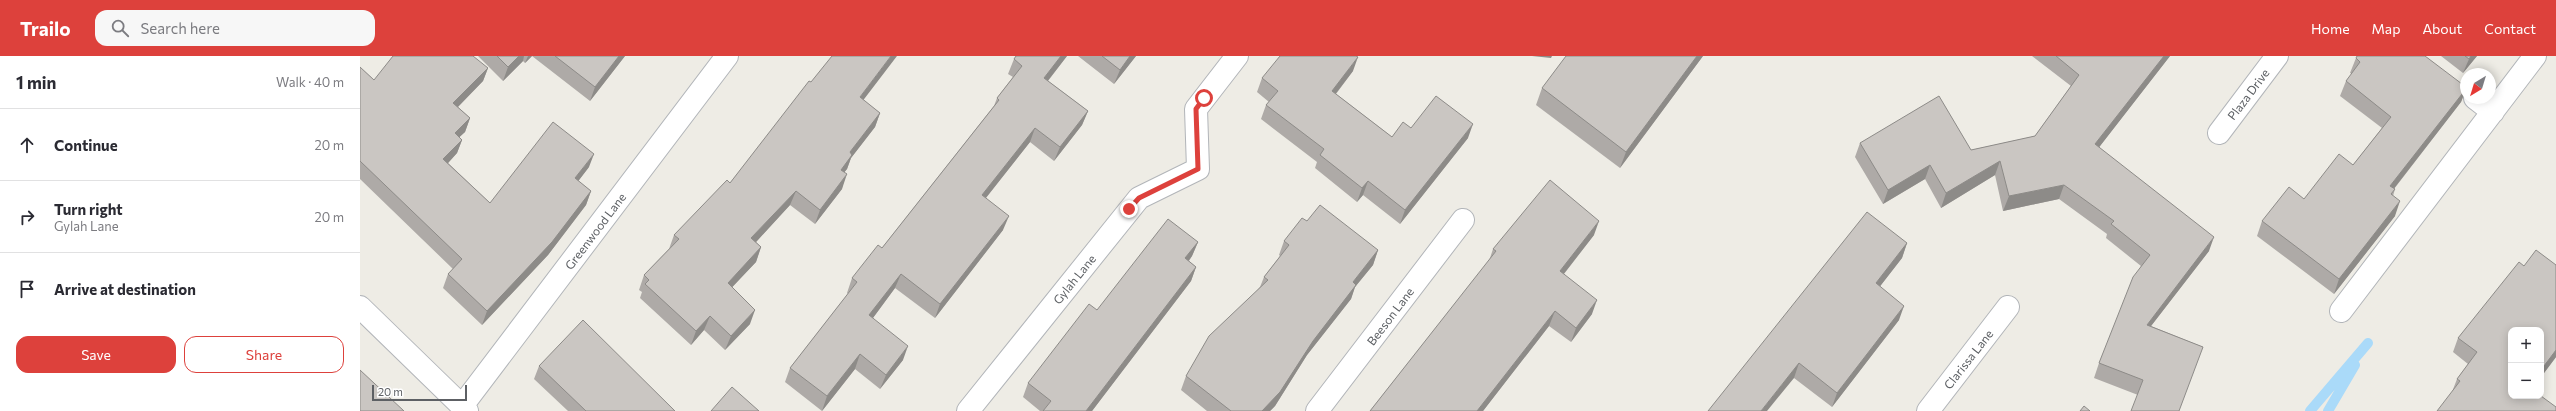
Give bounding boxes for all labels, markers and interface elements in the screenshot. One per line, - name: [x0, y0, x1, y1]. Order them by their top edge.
- search box: [95, 10, 375, 46]
- text: Trailo: [20, 17, 71, 40]
- icon: search: [109, 17, 131, 39]
- text: Search here: [141, 19, 220, 37]
- text: Home: [2311, 20, 2350, 37]
- text: Map: [2372, 20, 2400, 37]
- text: About: [2422, 20, 2462, 37]
- text: Contact: [2484, 20, 2536, 37]
- street label: Plaza Drive: [2224, 66, 2272, 122]
- north arrow: [2460, 68, 2496, 104]
- text: 1 min: [16, 72, 56, 93]
- text: Walk · 40 m: [276, 74, 344, 90]
- route start: [1195, 89, 1213, 107]
- icon: ahead: [16, 134, 38, 156]
- text: Continue: [54, 136, 118, 154]
- text: 20 m: [315, 137, 344, 153]
- street label: Greenwood Lane: [562, 190, 628, 272]
- text: Turn right: [54, 200, 123, 218]
- route end: [1120, 200, 1138, 218]
- icon: right: [16, 206, 38, 228]
- text: 20 m: [315, 209, 344, 225]
- text: Gylah Lane: [54, 218, 119, 234]
- street label: Gylah Lane: [1050, 251, 1098, 307]
- icon: arrive: [16, 278, 38, 300]
- text: Arrive at destination: [54, 280, 196, 298]
- street label: Beeson Lane: [1364, 284, 1416, 348]
- street label: Clarissa Lane: [1941, 327, 1995, 391]
- map controls: [2508, 327, 2544, 399]
- button: +: [2508, 327, 2544, 363]
- button: Save: [16, 336, 176, 373]
- button: Share: [184, 336, 344, 373]
- button: −: [2508, 363, 2544, 399]
- scale bar: [372, 383, 467, 402]
- text: 20 m: [378, 385, 403, 398]

